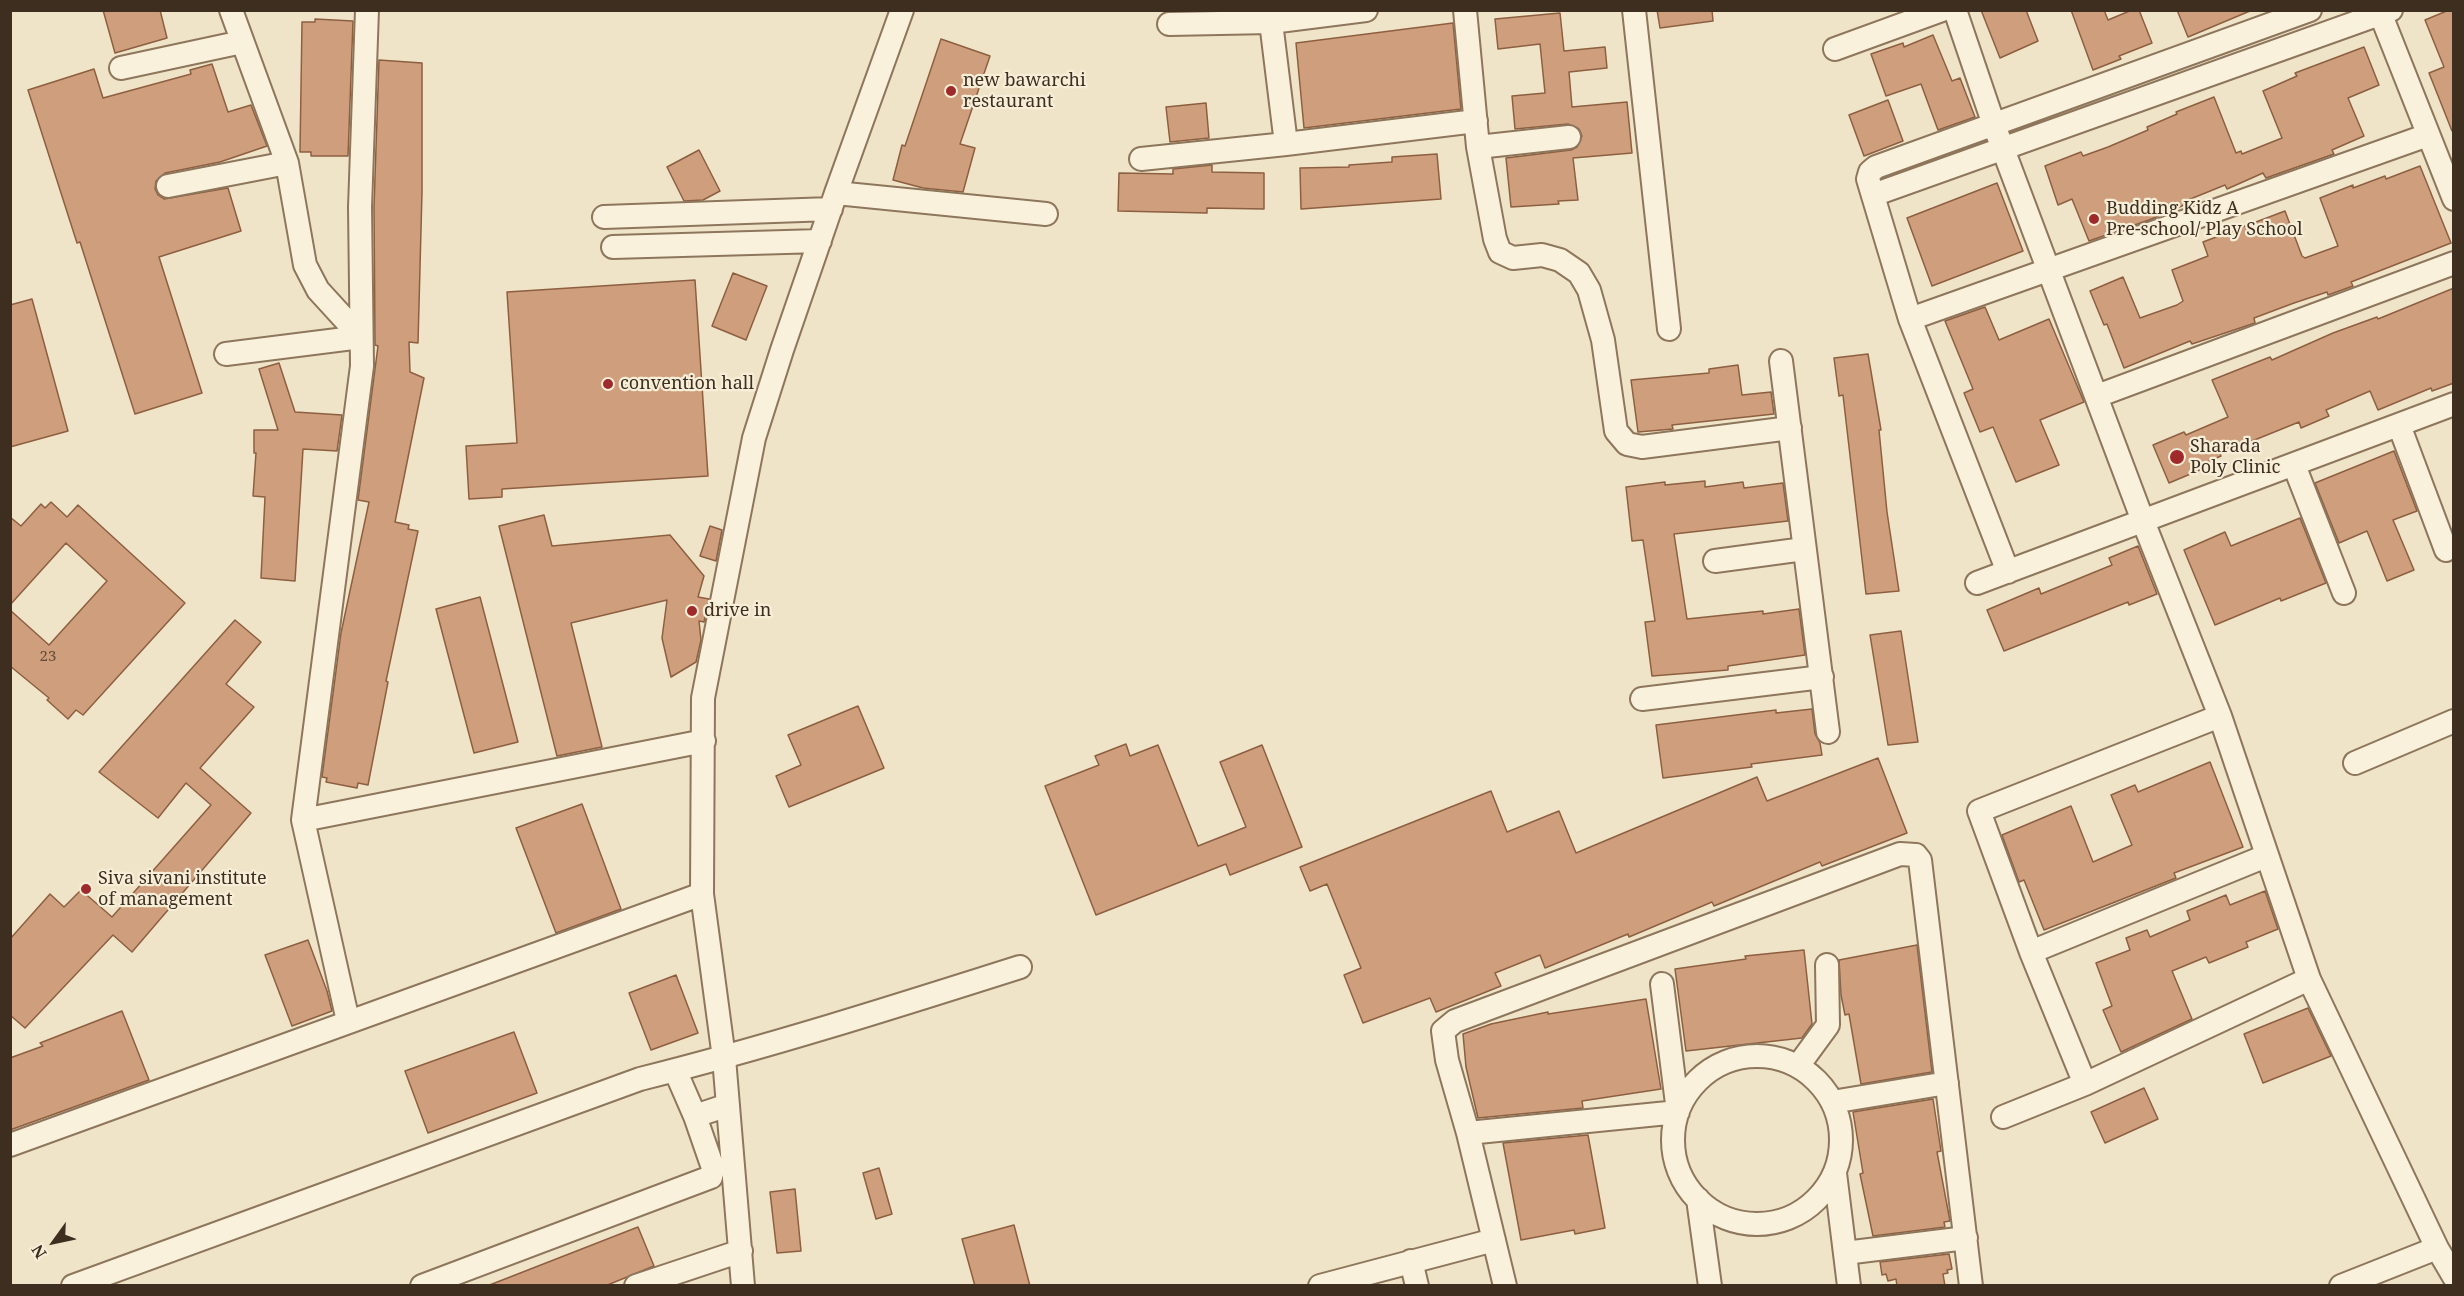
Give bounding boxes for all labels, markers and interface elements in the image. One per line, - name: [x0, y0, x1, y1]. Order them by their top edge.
- place label: new bawarchi restaurant: [963, 70, 1086, 112]
- marker: new bawarchi restaurant: [944, 84, 958, 98]
- place label: Budding Kidz A Pre-school/ Play School: [2106, 198, 2303, 240]
- marker: Budding Kidz A Pre-school/ Play School: [2087, 212, 2101, 226]
- place label: convention hall: [620, 373, 754, 395]
- marker: convention hall: [601, 377, 615, 391]
- place label: Sharada Poly Clinic: [2190, 436, 2280, 478]
- marker: Sharada Poly Clinic: [2168, 448, 2186, 466]
- place label: drive in: [704, 600, 771, 622]
- marker: drive in: [685, 604, 699, 618]
- house number: 23: [40, 648, 56, 666]
- place label: Siva sivani institute of management: [98, 868, 267, 910]
- marker: Siva sivani institute of management: [79, 882, 93, 896]
- north arrow: [24, 1212, 84, 1272]
- text: N: [26, 1241, 52, 1263]

